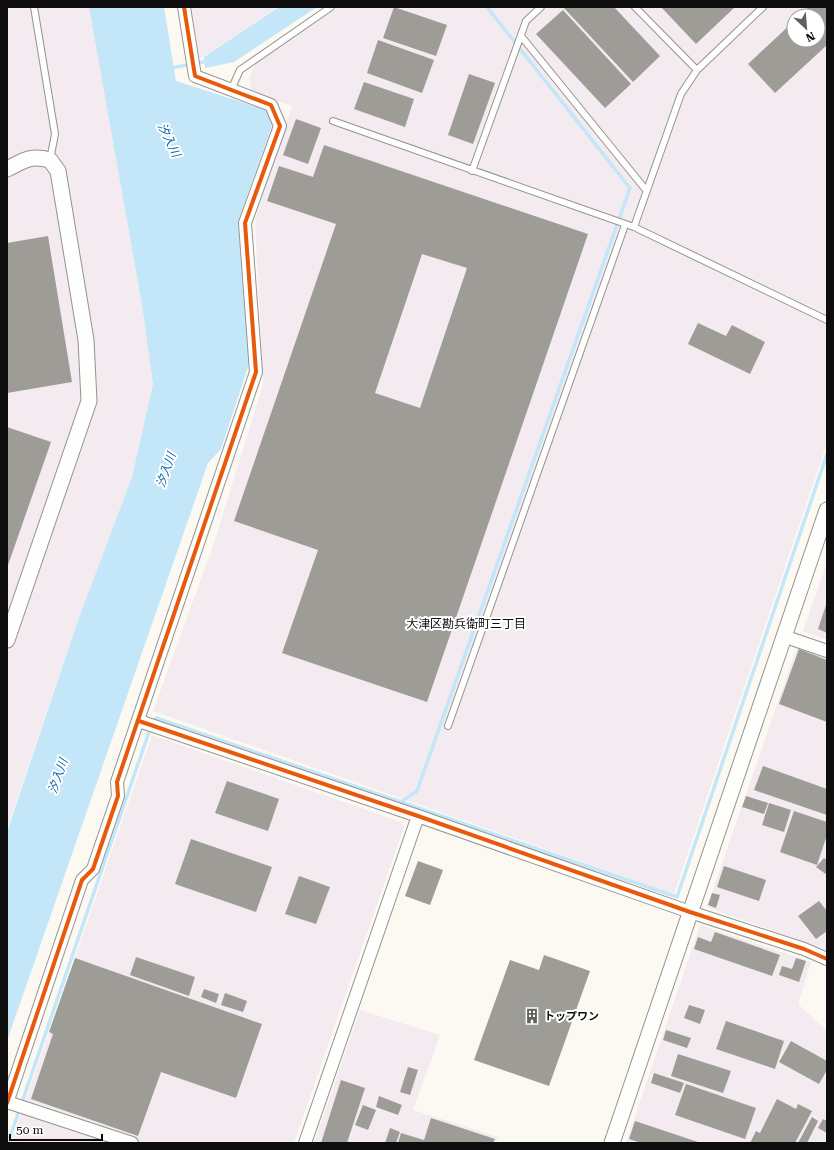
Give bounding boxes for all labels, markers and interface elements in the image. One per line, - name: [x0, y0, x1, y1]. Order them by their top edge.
- north arrow: [786, 8, 826, 48]
- text: N: [803, 29, 817, 44]
- water label: 汐入川: [155, 121, 184, 161]
- water label: 汐入川: [154, 449, 179, 489]
- district label: 大津区勘兵衛町三丁目: [406, 617, 526, 631]
- water label: 汐入川: [46, 755, 71, 795]
- building icon: トップワン: [523, 1007, 541, 1025]
- place label: トップワン: [544, 1010, 599, 1023]
- scale bar: [10, 1116, 102, 1142]
- text: 50 m: [16, 1123, 43, 1137]

